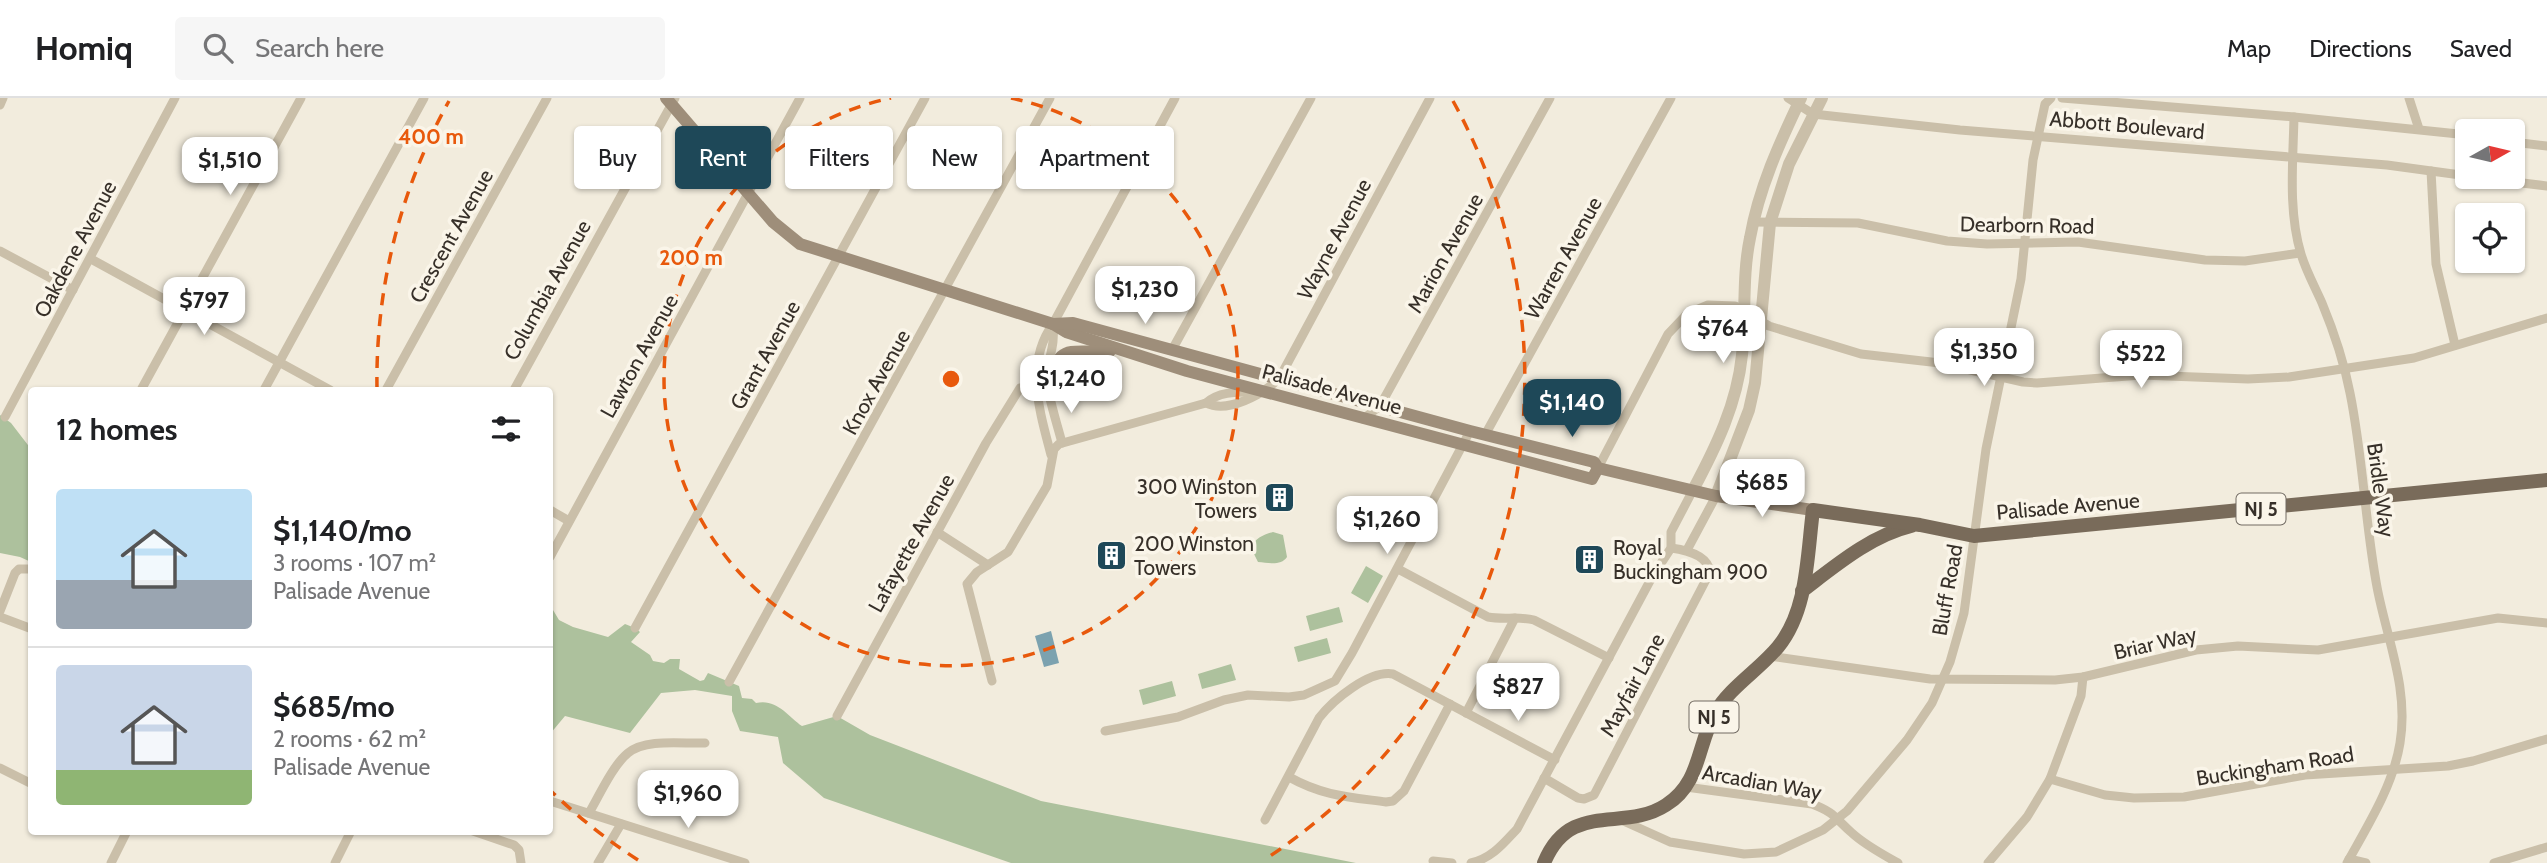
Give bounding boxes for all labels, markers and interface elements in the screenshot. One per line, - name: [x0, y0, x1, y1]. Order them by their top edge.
- search box: [175, 17, 665, 80]
- text: Homiq: [35, 28, 133, 68]
- icon: search: [199, 29, 237, 67]
- text: Search here: [255, 32, 384, 64]
- text: Map: [2227, 34, 2271, 63]
- text: Directions: [2309, 34, 2412, 63]
- text: Saved: [2450, 34, 2512, 63]
- street label: Abbott Boulevard: [2048, 106, 2206, 144]
- north arrow: [2455, 119, 2525, 189]
- map controls: [2455, 119, 2525, 273]
- text: 400 m: [398, 124, 464, 149]
- chip: Buy: [574, 126, 661, 189]
- chip: Rent: [675, 126, 771, 189]
- chip: Filters: [785, 126, 893, 189]
- chip: New: [907, 126, 1002, 189]
- chip: Apartment: [1016, 126, 1174, 189]
- pin: $1,510: [173, 138, 287, 197]
- text: $1,510: [198, 146, 262, 174]
- street label: Crescent Avenue: [404, 165, 498, 307]
- street label: Wayne Avenue: [1292, 174, 1376, 304]
- street label: Oakdene Avenue: [28, 176, 122, 322]
- street label: Marion Avenue: [1402, 189, 1488, 317]
- street label: Warren Avenue: [1519, 192, 1607, 324]
- button: locate: [2455, 203, 2525, 273]
- street label: Dearborn Road: [1960, 211, 2094, 239]
- street label: Columbia Avenue: [498, 215, 596, 364]
- text: 200 m: [659, 245, 723, 270]
- pin: $1,230: [1088, 266, 1202, 326]
- text: $1,230: [1111, 275, 1179, 303]
- pin: $797: [163, 278, 245, 337]
- text: $797: [179, 286, 229, 314]
- street label: Lawton Avenue: [595, 290, 683, 422]
- street label: Grant Avenue: [725, 296, 805, 414]
- pin: $764: [1682, 306, 1764, 365]
- text: $764: [1697, 314, 1749, 342]
- street label: Knox Avenue: [837, 325, 915, 439]
- pin: $1,350: [1927, 328, 2041, 388]
- pin: $522: [2100, 330, 2182, 390]
- text: $1,350: [1950, 337, 2018, 365]
- text: $522: [2116, 339, 2166, 367]
- pin: $1,240: [1014, 356, 1128, 415]
- street label: Palisade Avenue: [1259, 358, 1405, 420]
- text: $1,240: [1036, 364, 1106, 392]
- centre of rings: [939, 367, 963, 391]
- pin: $1,140: [1515, 380, 1629, 439]
- text: $1,140: [1539, 388, 1605, 416]
- icon: filters: [487, 410, 525, 448]
- text: 12 homes: [56, 411, 178, 448]
- street label: Bridle Way: [2362, 441, 2400, 539]
- pin: $685: [1721, 460, 1803, 519]
- text: $685: [1736, 468, 1788, 496]
- street label: Lafayette Avenue: [863, 469, 959, 617]
- place label: 300 Winston Towers: [1137, 474, 1257, 523]
- building icon: 300 Winston Towers: [1263, 481, 1297, 515]
- street label: Palisade Avenue: [1995, 487, 2141, 525]
- road number: NJ 5: [2236, 494, 2286, 524]
- pin: $1,260: [1330, 496, 1444, 556]
- text: $1,260: [1353, 505, 1421, 533]
- text: $1,140/mo: [273, 512, 412, 549]
- icon: home: [112, 517, 196, 601]
- place label: 200 Winston Towers: [1134, 531, 1254, 580]
- place label: Royal Buckingham 900: [1613, 535, 1768, 584]
- building icon: 200 Winston Towers: [1094, 538, 1128, 572]
- building icon: Royal Buckingham 900: [1573, 542, 1607, 576]
- street label: Bluff Road: [1927, 542, 1967, 638]
- text: 3 rooms · 107 m²: [273, 549, 436, 577]
- text: Palisade Avenue: [273, 577, 430, 605]
- street label: Briar Way: [2111, 621, 2199, 665]
- street label: Mayfair Lane: [1594, 629, 1670, 741]
- pin: $827: [1477, 664, 1559, 723]
- text: $827: [1492, 672, 1544, 700]
- text: $685/mo: [273, 688, 395, 725]
- icon: home: [112, 693, 196, 777]
- road number: NJ 5: [1690, 702, 1738, 732]
- text: 2 rooms · 62 m²: [273, 725, 426, 753]
- street label: Buckingham Road: [2194, 741, 2356, 791]
- text: Palisade Avenue: [273, 753, 430, 781]
- street label: Arcadian Way: [1700, 759, 1824, 805]
- pin: $1,960: [631, 770, 745, 830]
- text: $1,960: [654, 779, 722, 807]

